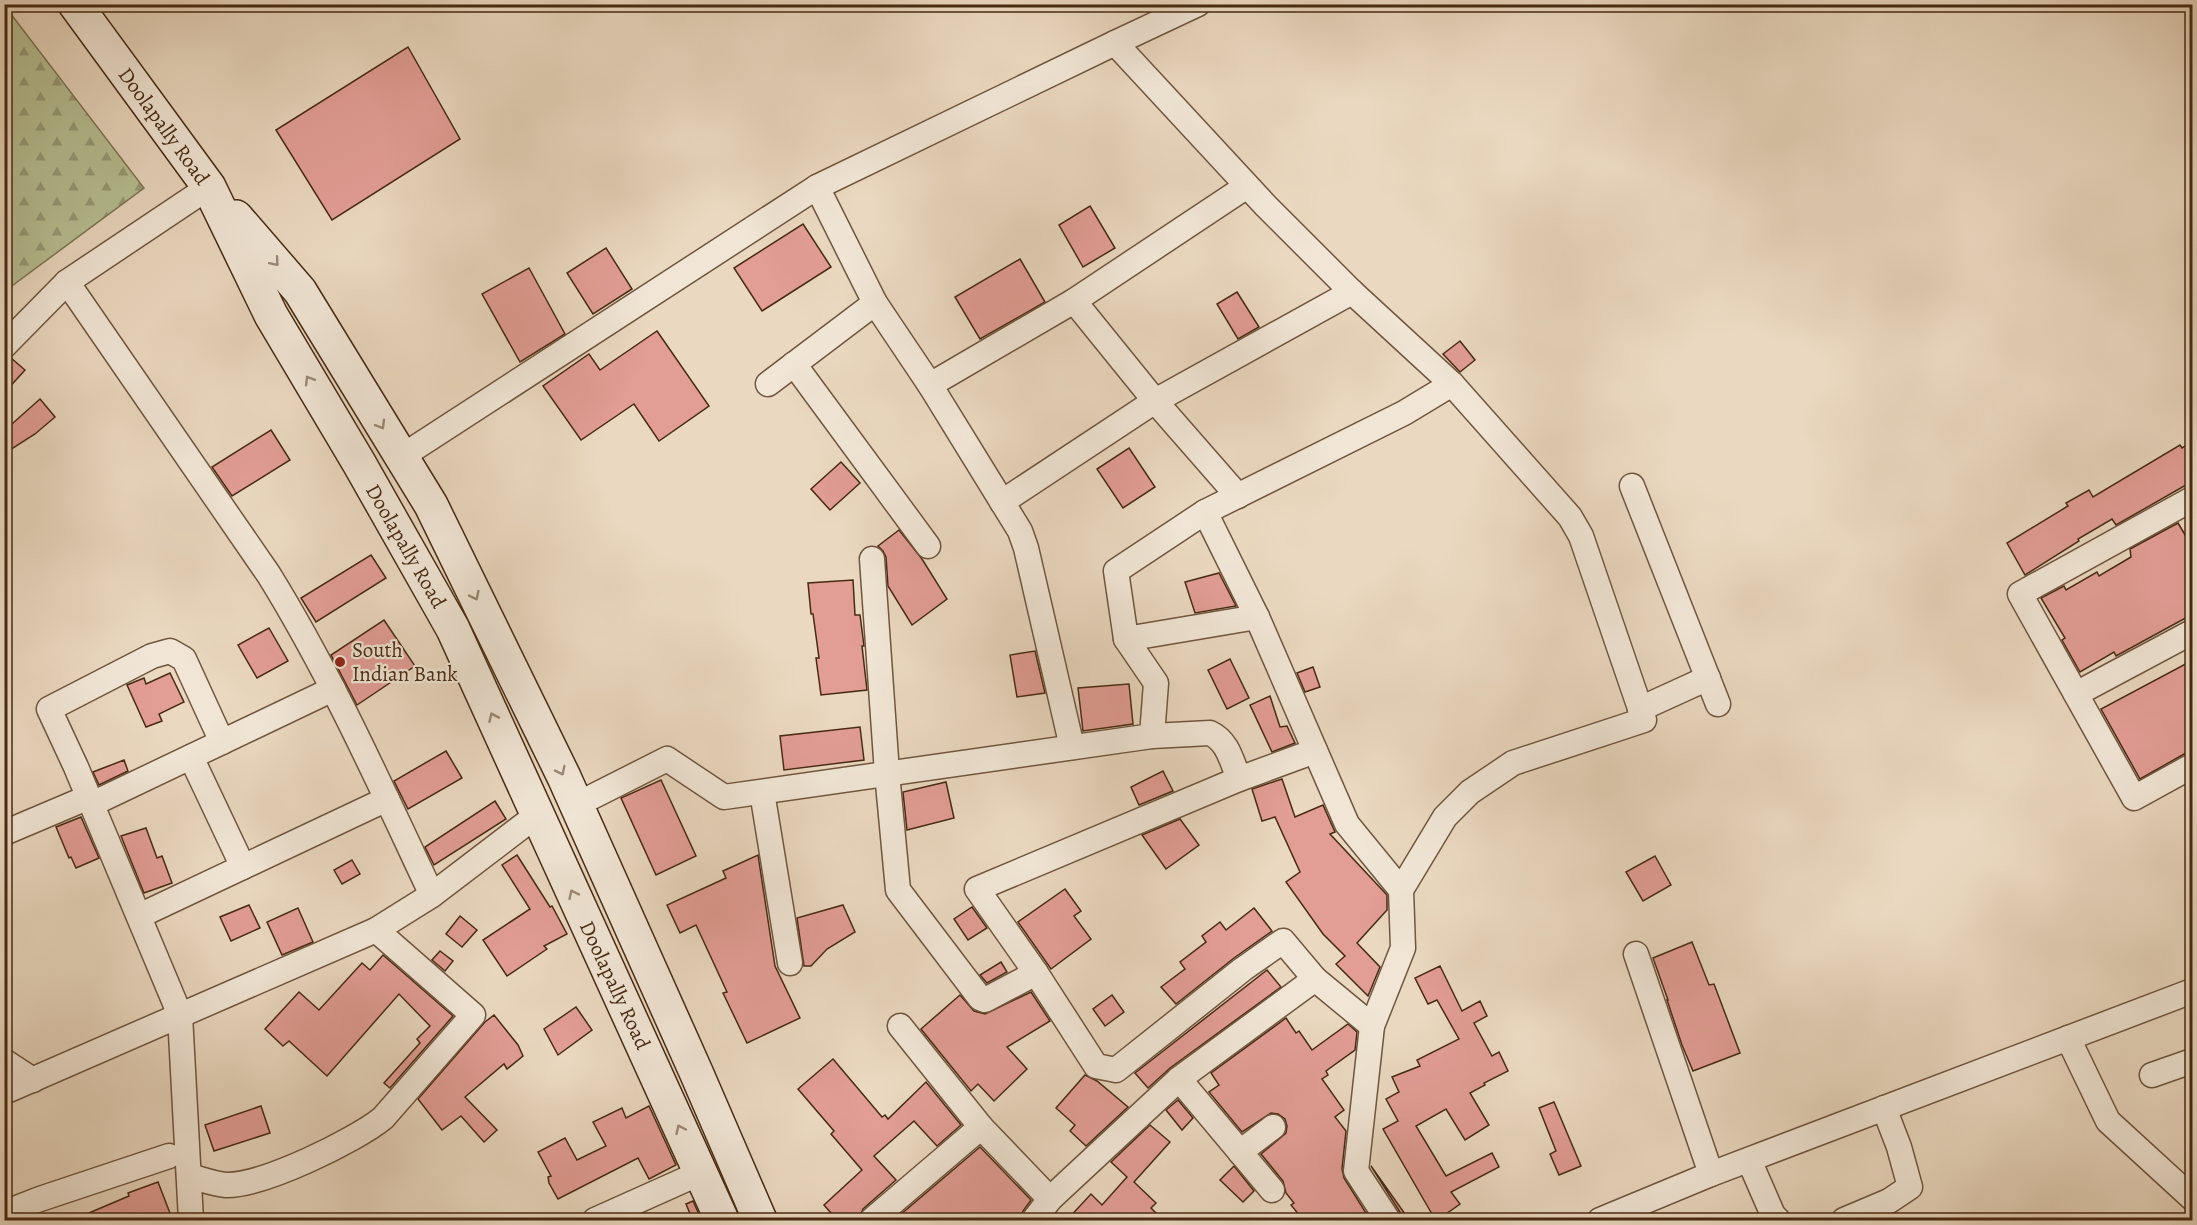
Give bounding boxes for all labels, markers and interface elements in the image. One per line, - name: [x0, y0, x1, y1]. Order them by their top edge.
- street label: Doolapally Road: [112, 62, 217, 191]
- one-way arrow: [268, 255, 279, 266]
- one-way arrow: [305, 376, 317, 386]
- one-way arrow: [374, 419, 386, 429]
- street label: Doolapally Road: [359, 479, 453, 614]
- one-way arrow: [468, 589, 479, 600]
- place label: South Indian Bank: [352, 636, 458, 688]
- marker: South Indian Bank: [333, 655, 347, 669]
- one-way arrow: [488, 712, 500, 723]
- one-way arrow: [553, 765, 565, 776]
- one-way arrow: [569, 890, 581, 901]
- street label: Doolapally Road: [573, 916, 657, 1055]
- one-way arrow: [676, 1124, 688, 1135]

